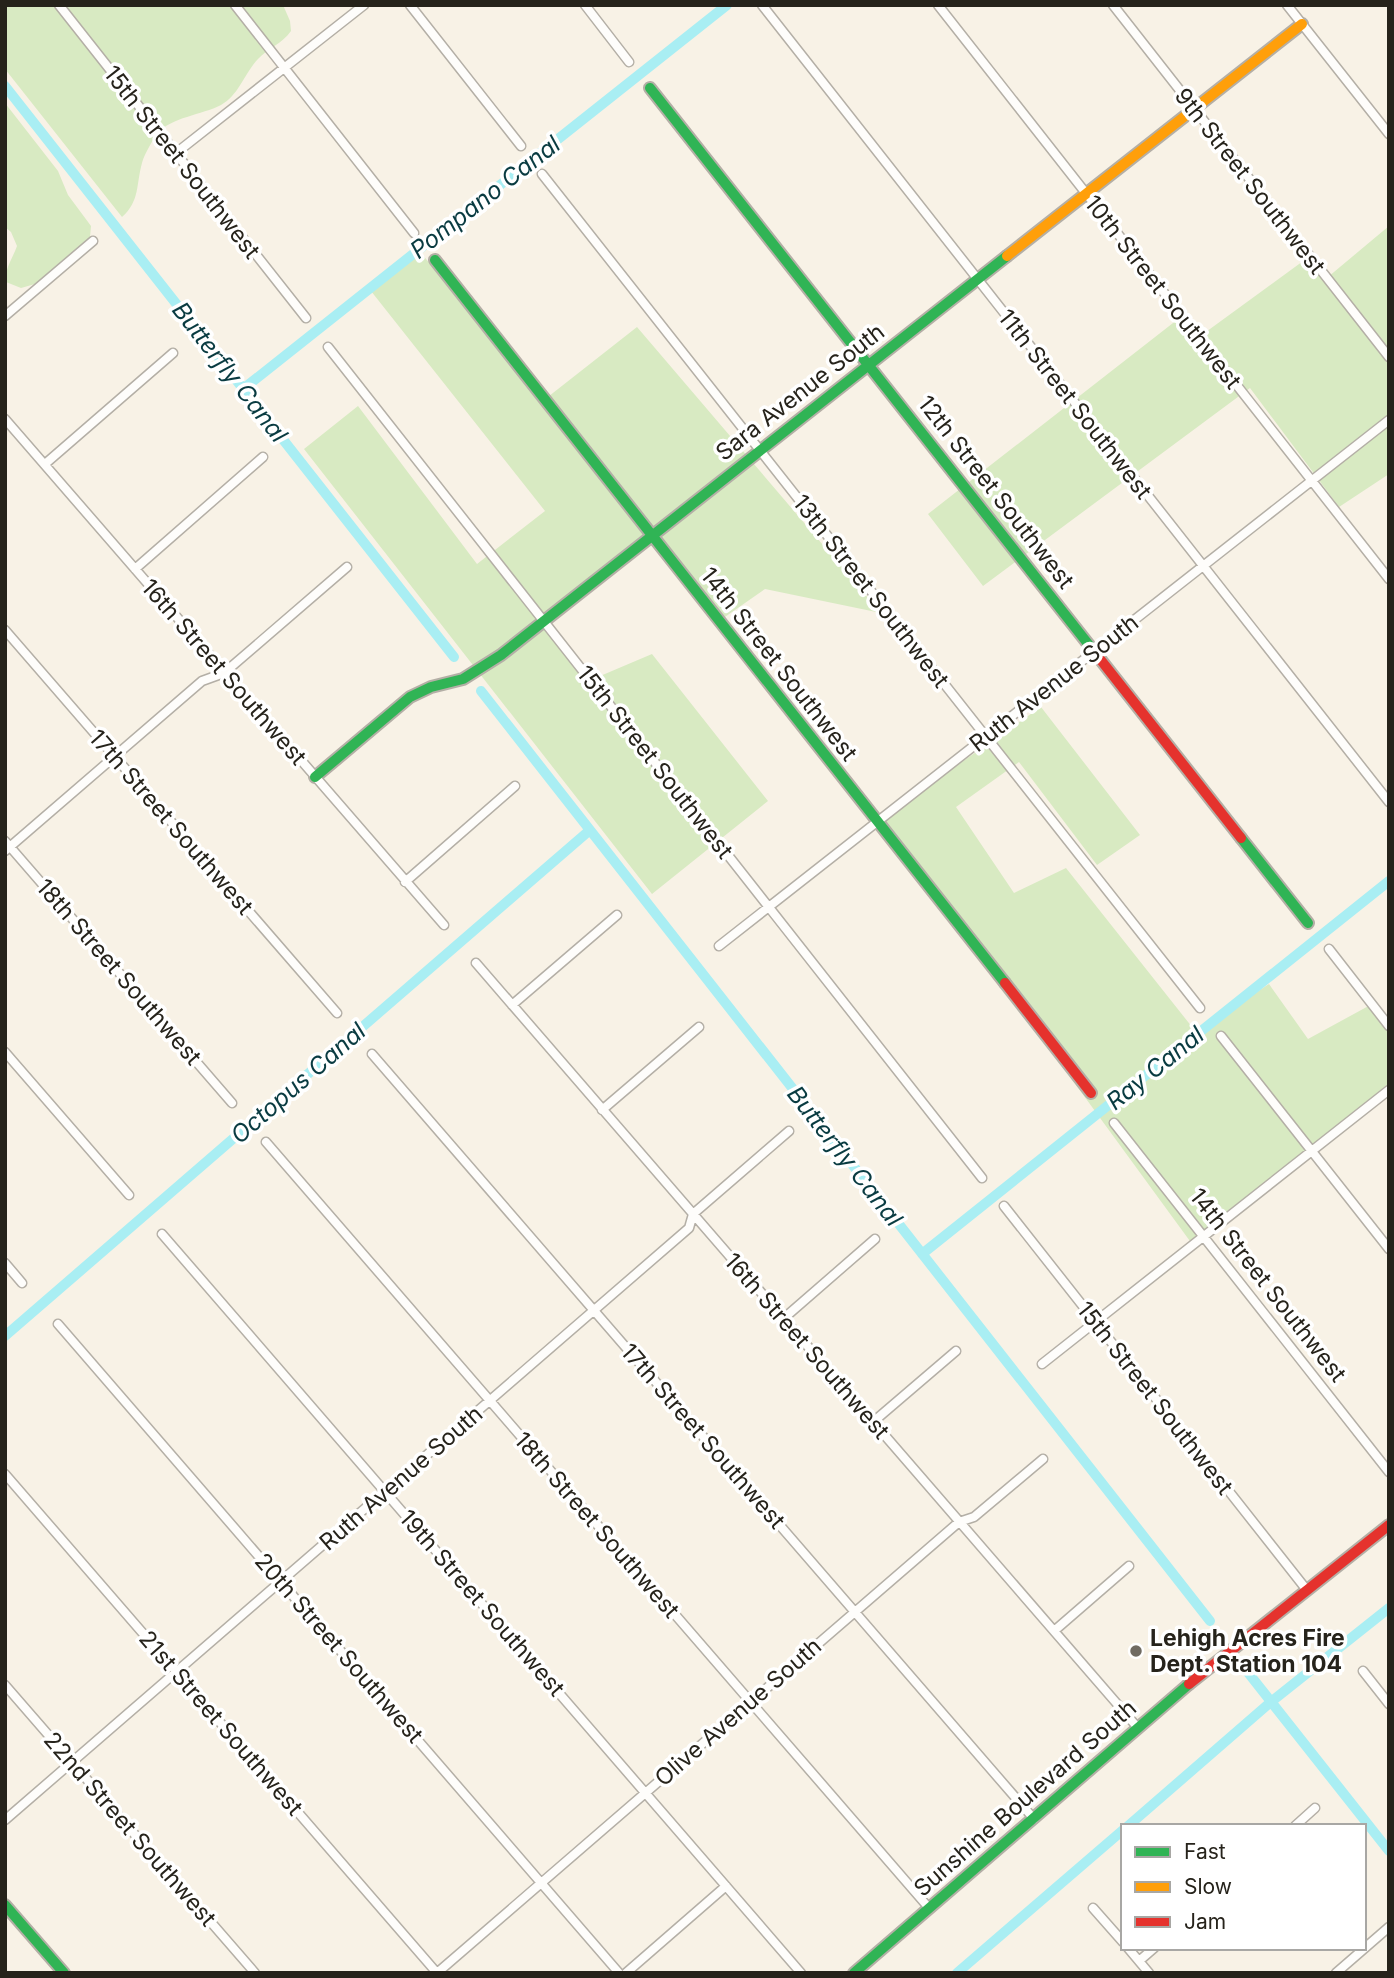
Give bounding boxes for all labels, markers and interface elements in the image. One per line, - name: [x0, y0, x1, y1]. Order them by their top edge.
- street label: 15th Street Southwest: [98, 60, 266, 264]
- street label: 9th Street Southwest: [1169, 82, 1332, 280]
- water label: Pompano Canal: [404, 129, 566, 265]
- street label: 10th Street Southwest: [1079, 190, 1248, 395]
- water label: Butterfly Canal: [166, 296, 294, 448]
- street label: 11th Street Southwest: [992, 304, 1158, 505]
- street label: Sara Avenue South: [710, 317, 890, 467]
- street label: 12th Street Southwest: [912, 390, 1080, 594]
- street label: 13th Street Southwest: [787, 489, 955, 693]
- street label: 14th Street Southwest: [695, 562, 864, 767]
- street label: 16th Street Southwest: [136, 573, 313, 771]
- street label: Ruth Avenue South: [964, 608, 1144, 758]
- street label: 15th Street Southwest: [571, 660, 739, 864]
- street label: 17th Street Southwest: [83, 724, 259, 921]
- street label: 18th Street Southwest: [31, 873, 208, 1071]
- water label: Octopus Canal: [225, 1016, 372, 1150]
- water label: Ray Canal: [1101, 1020, 1210, 1116]
- water label: Butterfly Canal: [781, 1080, 909, 1232]
- street label: 14th Street Southwest: [1184, 1183, 1353, 1388]
- street label: 16th Street Southwest: [719, 1247, 896, 1445]
- street label: 15th Street Southwest: [1071, 1296, 1239, 1500]
- street label: 17th Street Southwest: [615, 1338, 791, 1535]
- street label: Ruth Avenue South: [314, 1400, 488, 1556]
- street label: 18th Street Southwest: [509, 1426, 686, 1624]
- street label: 19th Street Southwest: [393, 1504, 571, 1702]
- street label: 20th Street Southwest: [249, 1547, 429, 1749]
- place label: Lehigh Acres Fire Dept. Station 104: [1150, 1624, 1345, 1678]
- street label: 21st Street Southwest: [133, 1625, 309, 1821]
- street label: Olive Avenue South: [649, 1632, 827, 1792]
- marker: Lehigh Acres Fire Dept. Station 104: [1128, 1643, 1144, 1659]
- street label: Sunshine Boulevard South: [908, 1694, 1142, 1902]
- street label: 22nd Street Southwest: [38, 1726, 222, 1932]
- legend: [1121, 1824, 1366, 1950]
- text: Fast: [1184, 1839, 1226, 1864]
- text: Slow: [1184, 1874, 1232, 1899]
- text: Jam: [1184, 1909, 1226, 1934]

